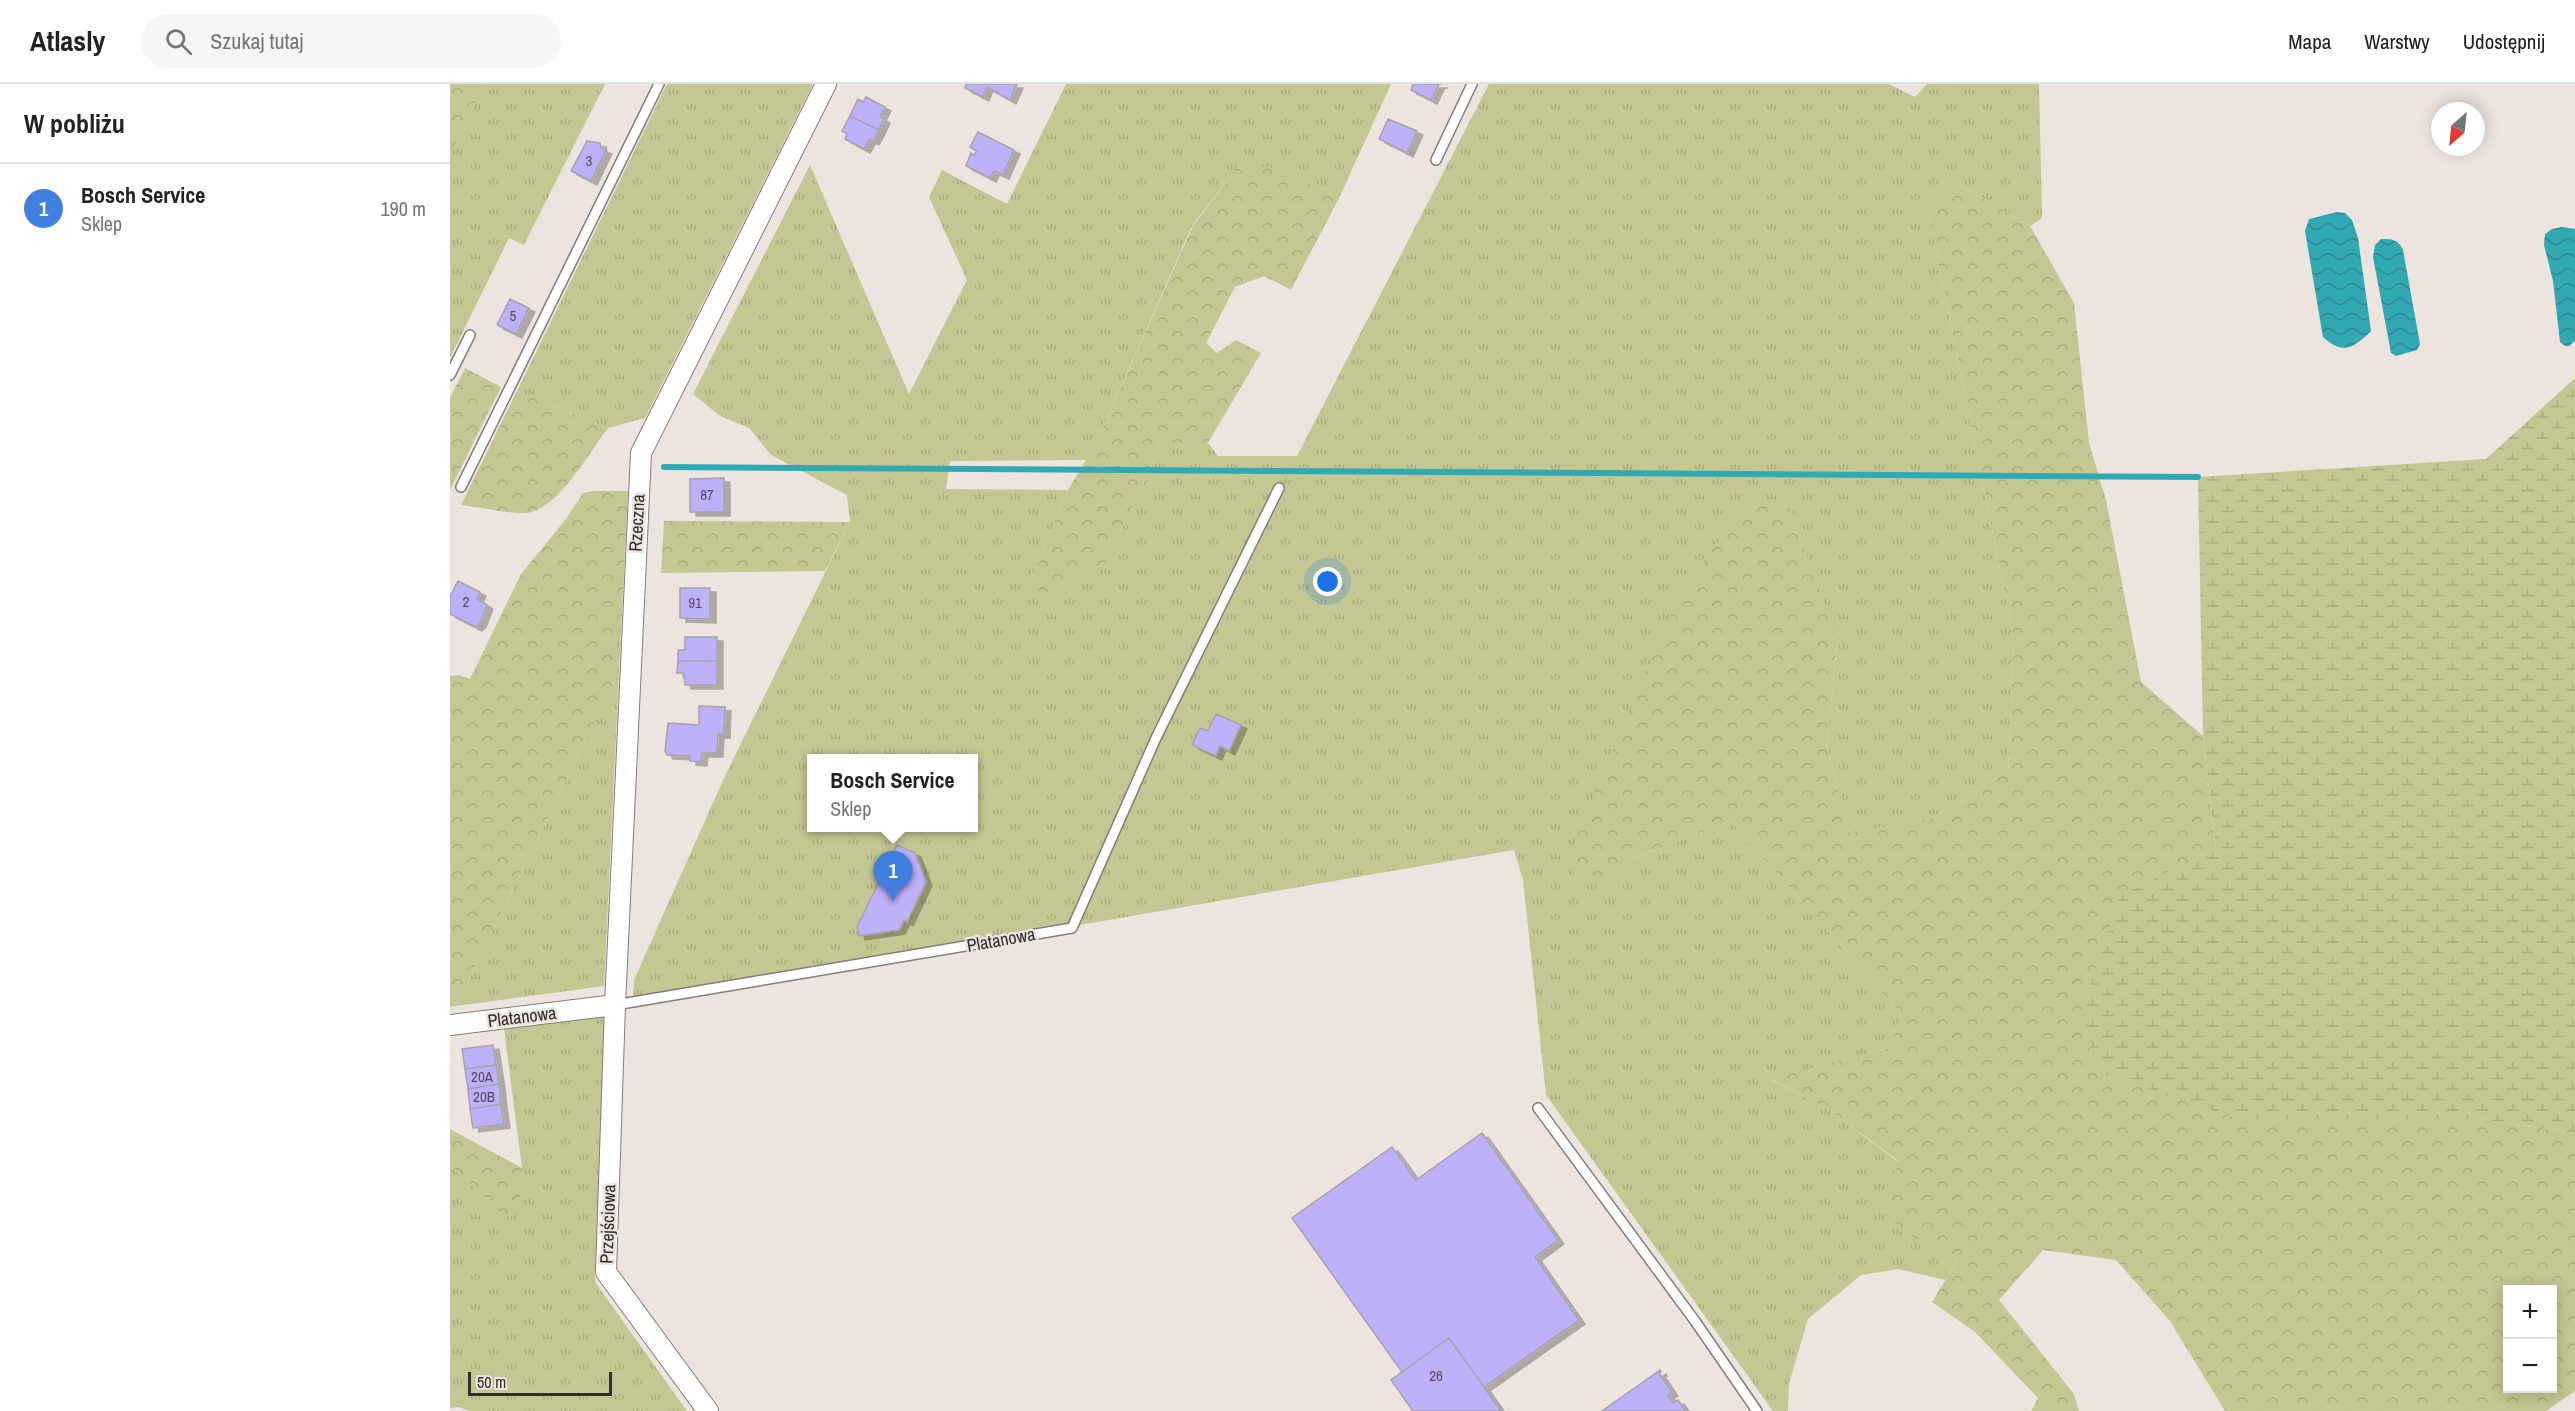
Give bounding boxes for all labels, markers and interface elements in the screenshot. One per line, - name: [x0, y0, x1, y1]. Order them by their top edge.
- search box: [141, 14, 561, 68]
- text: Atlasly: [30, 22, 105, 60]
- icon: search: [162, 25, 195, 58]
- text: Szukaj tutaj: [210, 26, 304, 56]
- text: Mapa: [2288, 27, 2331, 56]
- text: Warstwy: [2364, 27, 2430, 56]
- text: Udostępnij: [2463, 27, 2545, 56]
- north arrow: [2431, 102, 2485, 156]
- text: W pobliżu: [24, 106, 125, 141]
- house number: 3: [586, 150, 593, 171]
- text: Bosch Service: [81, 180, 205, 210]
- text: 1: [39, 195, 48, 222]
- text: 190 m: [380, 195, 426, 222]
- text: Sklep: [81, 210, 122, 237]
- house number: 5: [510, 305, 517, 326]
- house number: 87: [700, 484, 714, 505]
- street label: Rzeczna: [623, 494, 650, 552]
- your location: [1313, 567, 1342, 596]
- house number: 2: [463, 591, 470, 612]
- house number: 91: [688, 592, 702, 613]
- popup: [807, 754, 978, 832]
- text: Bosch Service: [830, 765, 955, 795]
- text: Sklep: [830, 795, 871, 822]
- pin: 1: [874, 852, 912, 901]
- street label: Platanowa: [965, 921, 1037, 958]
- street label: Platanowa: [486, 1000, 558, 1033]
- house number: 20A: [471, 1066, 494, 1087]
- house number: 20B: [473, 1086, 495, 1107]
- street label: Przejściowa: [594, 1184, 621, 1264]
- map controls: [2503, 1285, 2557, 1393]
- button: +: [2503, 1285, 2557, 1339]
- button: −: [2503, 1339, 2557, 1393]
- house number: 26: [1429, 1365, 1443, 1386]
- scale bar: [468, 1369, 612, 1396]
- text: 50 m: [477, 1371, 506, 1393]

